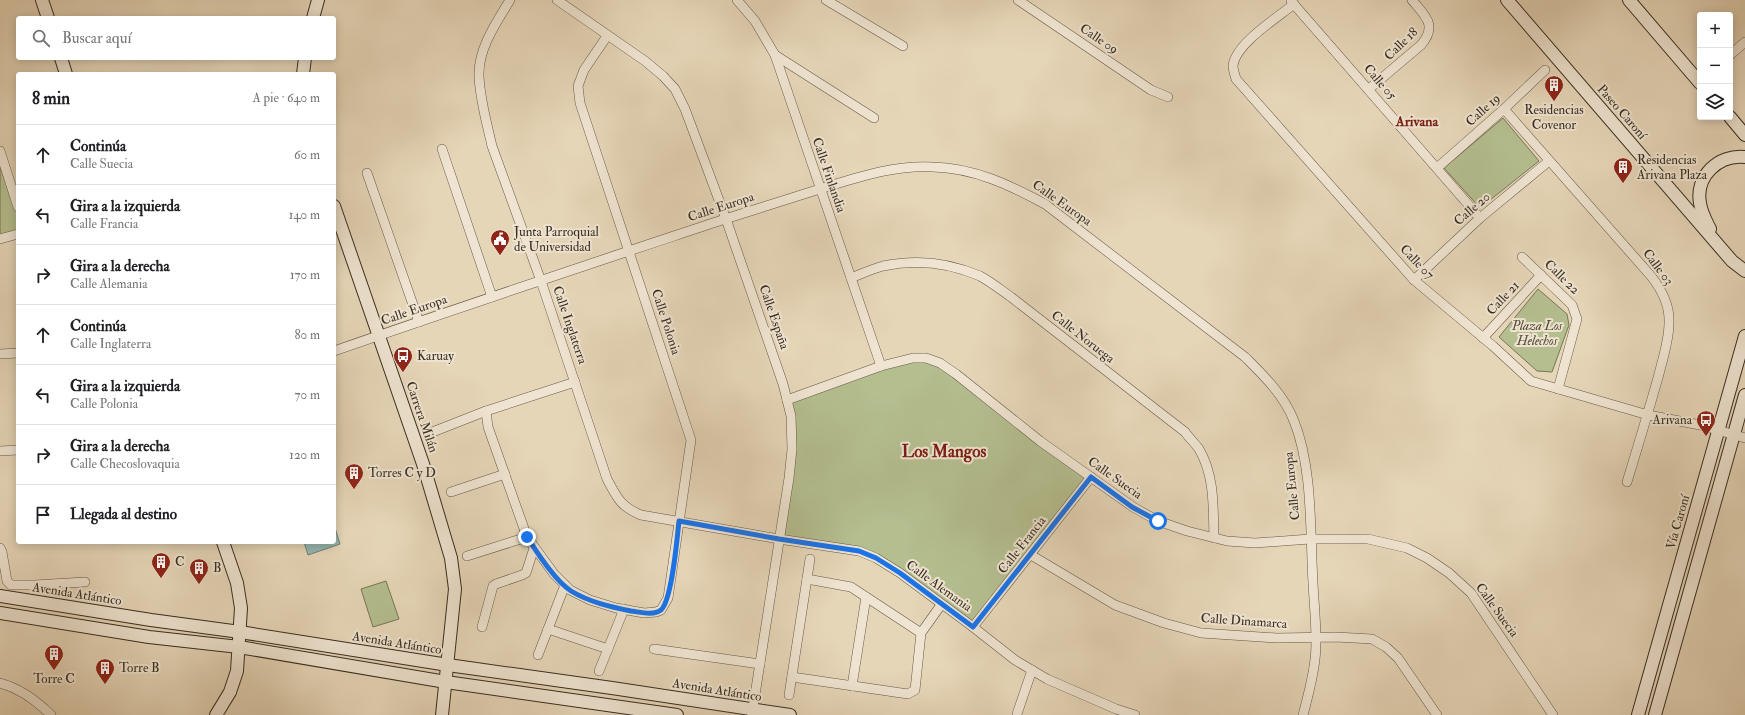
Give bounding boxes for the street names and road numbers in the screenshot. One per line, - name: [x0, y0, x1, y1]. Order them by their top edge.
- street label: Calle 09: [1077, 20, 1121, 58]
- street label: Calle 18: [1381, 24, 1421, 64]
- street label: Calle 05: [1360, 61, 1400, 103]
- street label: Paseo Caroní: [1594, 81, 1651, 144]
- street label: Calle 19: [1462, 90, 1504, 130]
- street label: Calle Finlandia: [809, 135, 850, 215]
- street label: Calle Europa: [1029, 177, 1095, 230]
- street label: Calle Europa: [686, 189, 757, 226]
- street label: Calle 20: [1451, 189, 1493, 229]
- street label: Calle 07: [1397, 241, 1437, 283]
- street label: Calle 03: [1639, 246, 1677, 288]
- street label: Calle 22: [1541, 256, 1583, 298]
- street label: Calle 21: [1483, 277, 1523, 318]
- street label: Calle España: [755, 283, 793, 352]
- street label: Calle Inglaterra: [549, 284, 591, 367]
- street label: Calle Polonia: [648, 287, 684, 357]
- street label: Calle Europa: [379, 291, 450, 330]
- street label: Calle Noruega: [1048, 307, 1118, 367]
- street label: Carrera Milán: [402, 379, 442, 455]
- street label: Calle Europa: [1280, 450, 1305, 521]
- street label: Calle Suecia: [1085, 453, 1146, 503]
- street label: Vía Caroní: [1663, 492, 1694, 551]
- street label: Calle Francia: [995, 513, 1050, 577]
- street label: Calle Alemania: [903, 557, 976, 616]
- street label: Avenida Atlántico: [30, 579, 123, 609]
- street label: Calle Suecia: [1472, 580, 1522, 641]
- street label: Calle Dinamarca: [1200, 610, 1288, 632]
- street label: Avenida Atlántico: [350, 628, 443, 658]
- street label: Avenida Atlántico: [670, 675, 763, 705]

